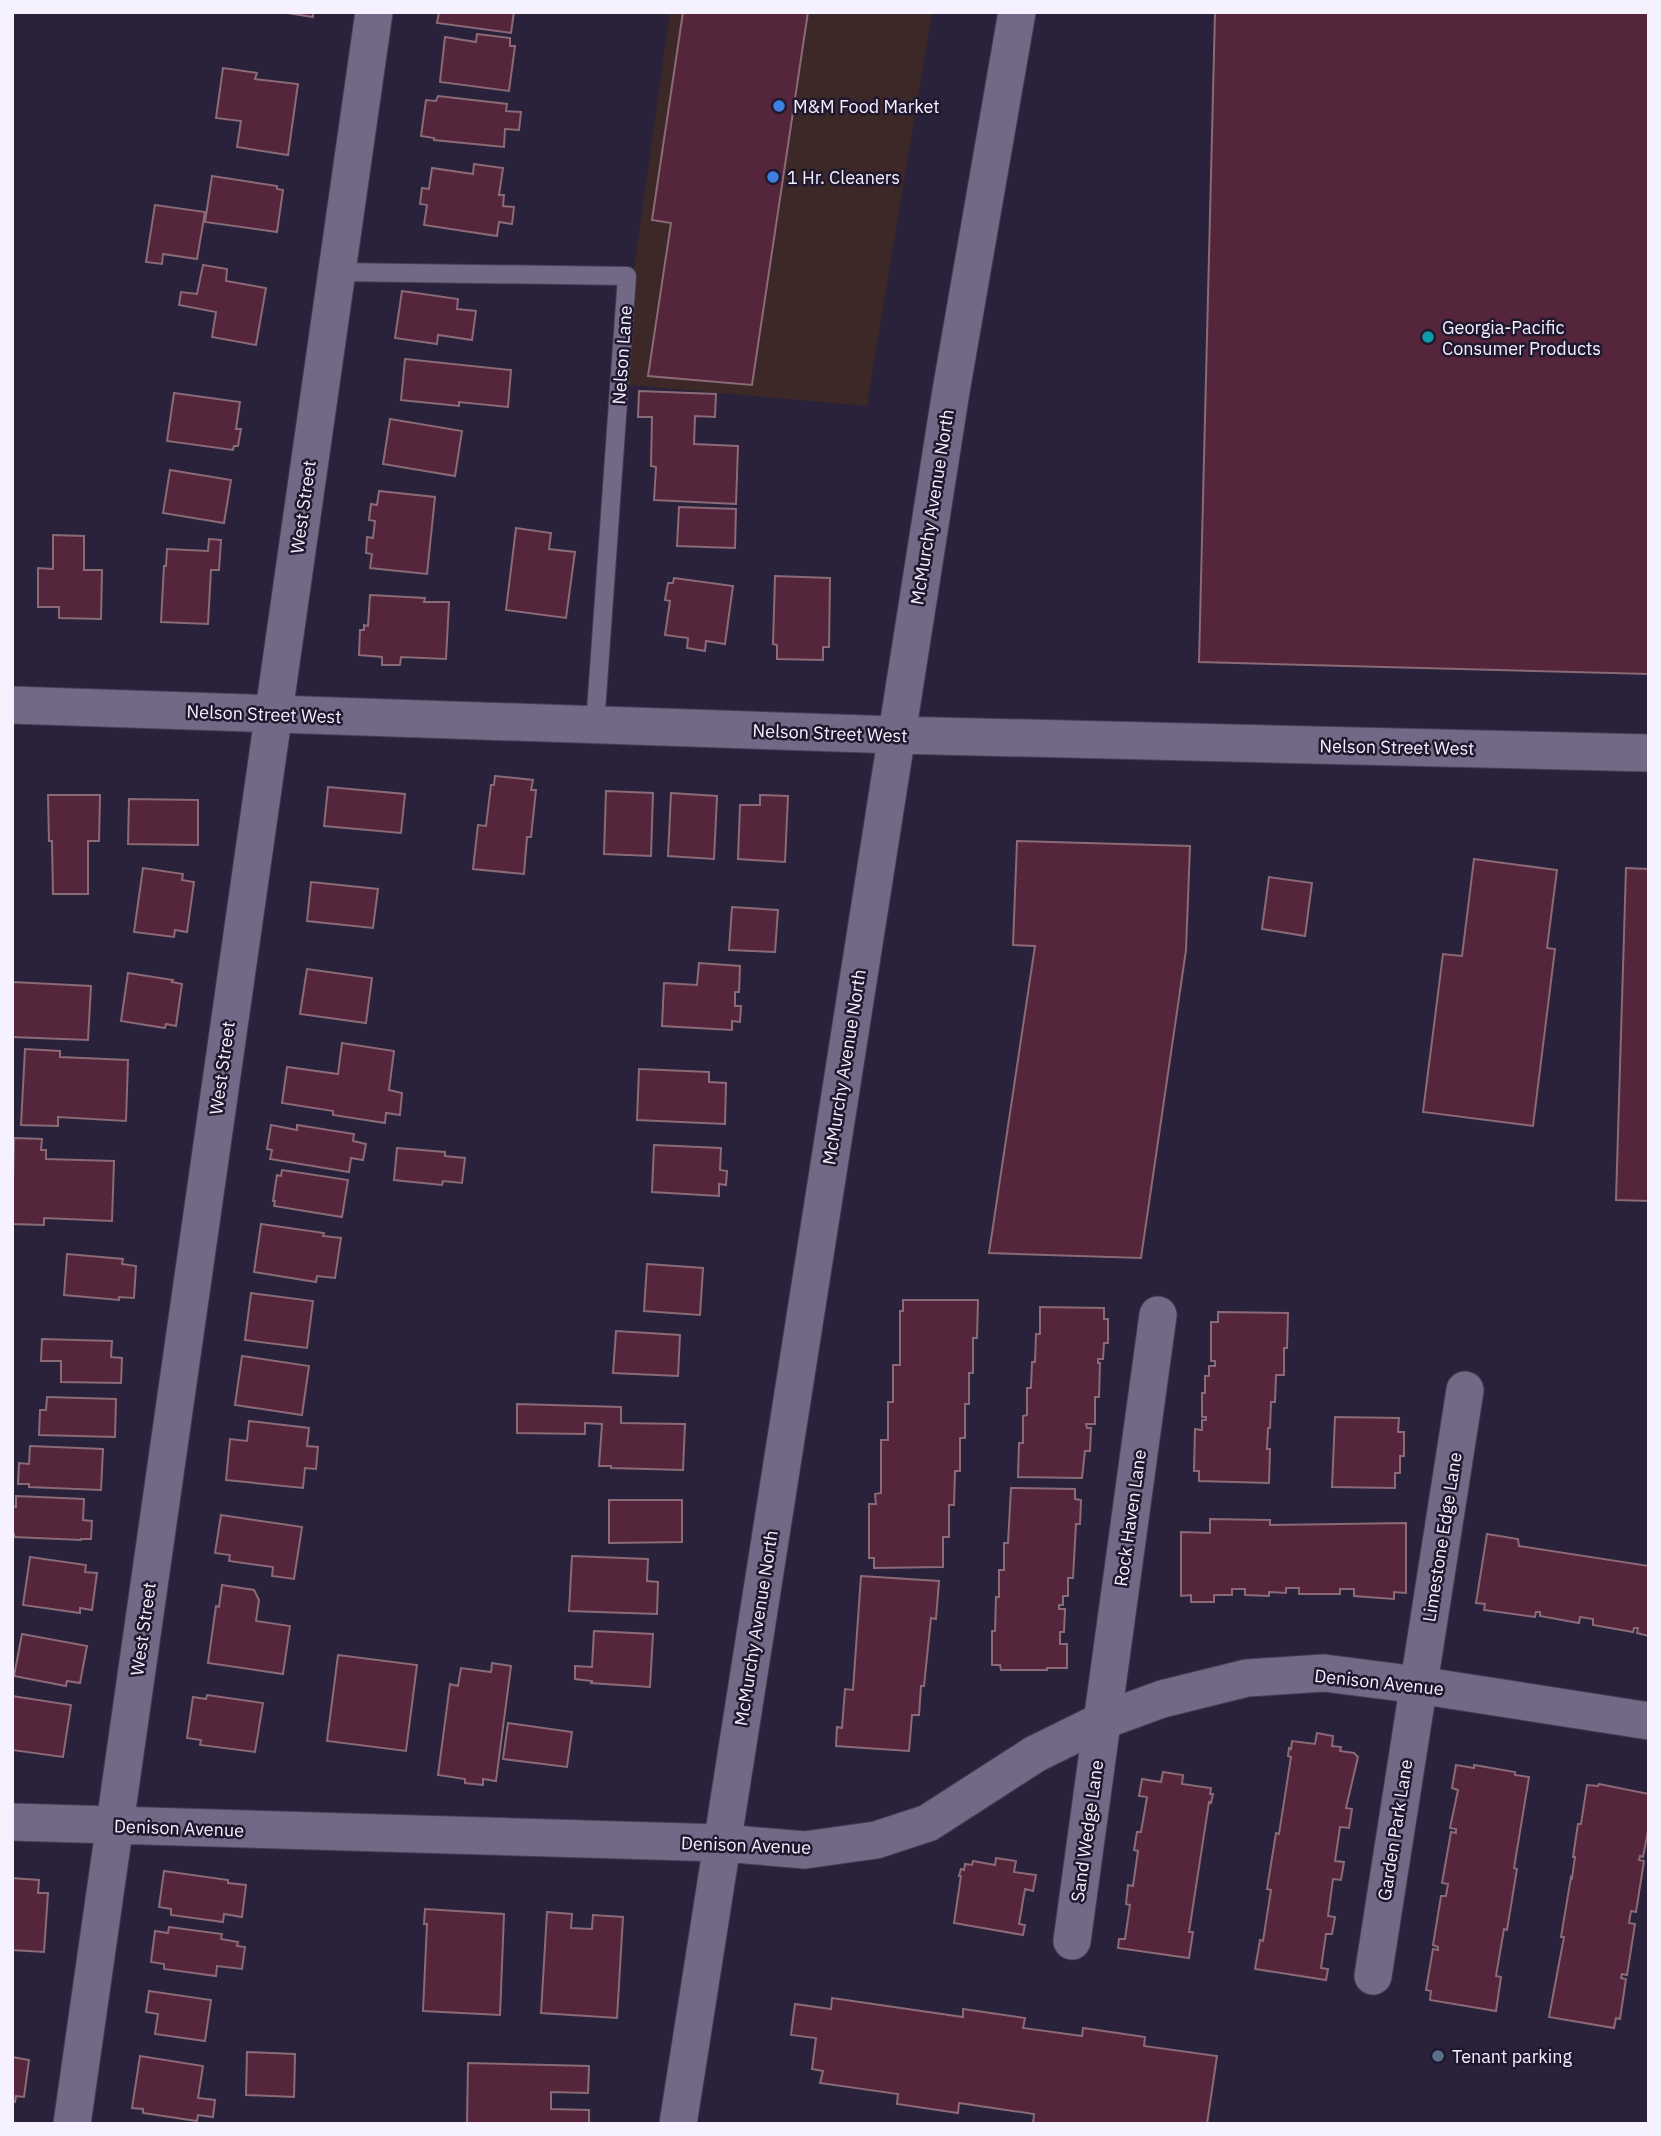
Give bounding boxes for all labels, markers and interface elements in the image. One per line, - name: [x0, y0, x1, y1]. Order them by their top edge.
- place label: M&M Food Market: [793, 95, 940, 118]
- marker: M&M Food Market: [771, 98, 787, 114]
- place label: 1 Hr. Cleaners: [787, 166, 900, 189]
- marker: 1 Hr. Cleaners: [765, 169, 781, 185]
- street label: Nelson Lane: [607, 304, 637, 405]
- place label: Georgia-Pacific Consumer Products: [1442, 316, 1601, 360]
- marker: Georgia-Pacific Consumer Products: [1420, 329, 1436, 345]
- street label: McMurchy Avenue North: [905, 408, 959, 606]
- street label: West Street: [285, 459, 321, 555]
- street label: Nelson Street West: [186, 700, 342, 728]
- street label: Nelson Street West: [752, 719, 908, 747]
- street label: Nelson Street West: [1319, 734, 1475, 760]
- street label: McMurchy Avenue North: [817, 968, 871, 1166]
- street label: West Street: [204, 1020, 240, 1116]
- street label: Rock Haven Lane: [1109, 1448, 1151, 1588]
- street label: Limestone Edge Lane: [1417, 1450, 1467, 1623]
- street label: McMurchy Avenue North: [729, 1529, 783, 1727]
- street label: West Street: [125, 1581, 161, 1677]
- street label: Denison Avenue: [1313, 1664, 1445, 1700]
- street label: Sand Wedge Lane: [1066, 1758, 1108, 1904]
- street label: Garden Park Lane: [1372, 1758, 1418, 1902]
- street label: Denison Avenue: [114, 1814, 245, 1842]
- street label: Denison Avenue: [681, 1831, 812, 1859]
- place label: Tenant parking: [1452, 2045, 1573, 2068]
- marker: Tenant parking: [1430, 2048, 1446, 2064]

